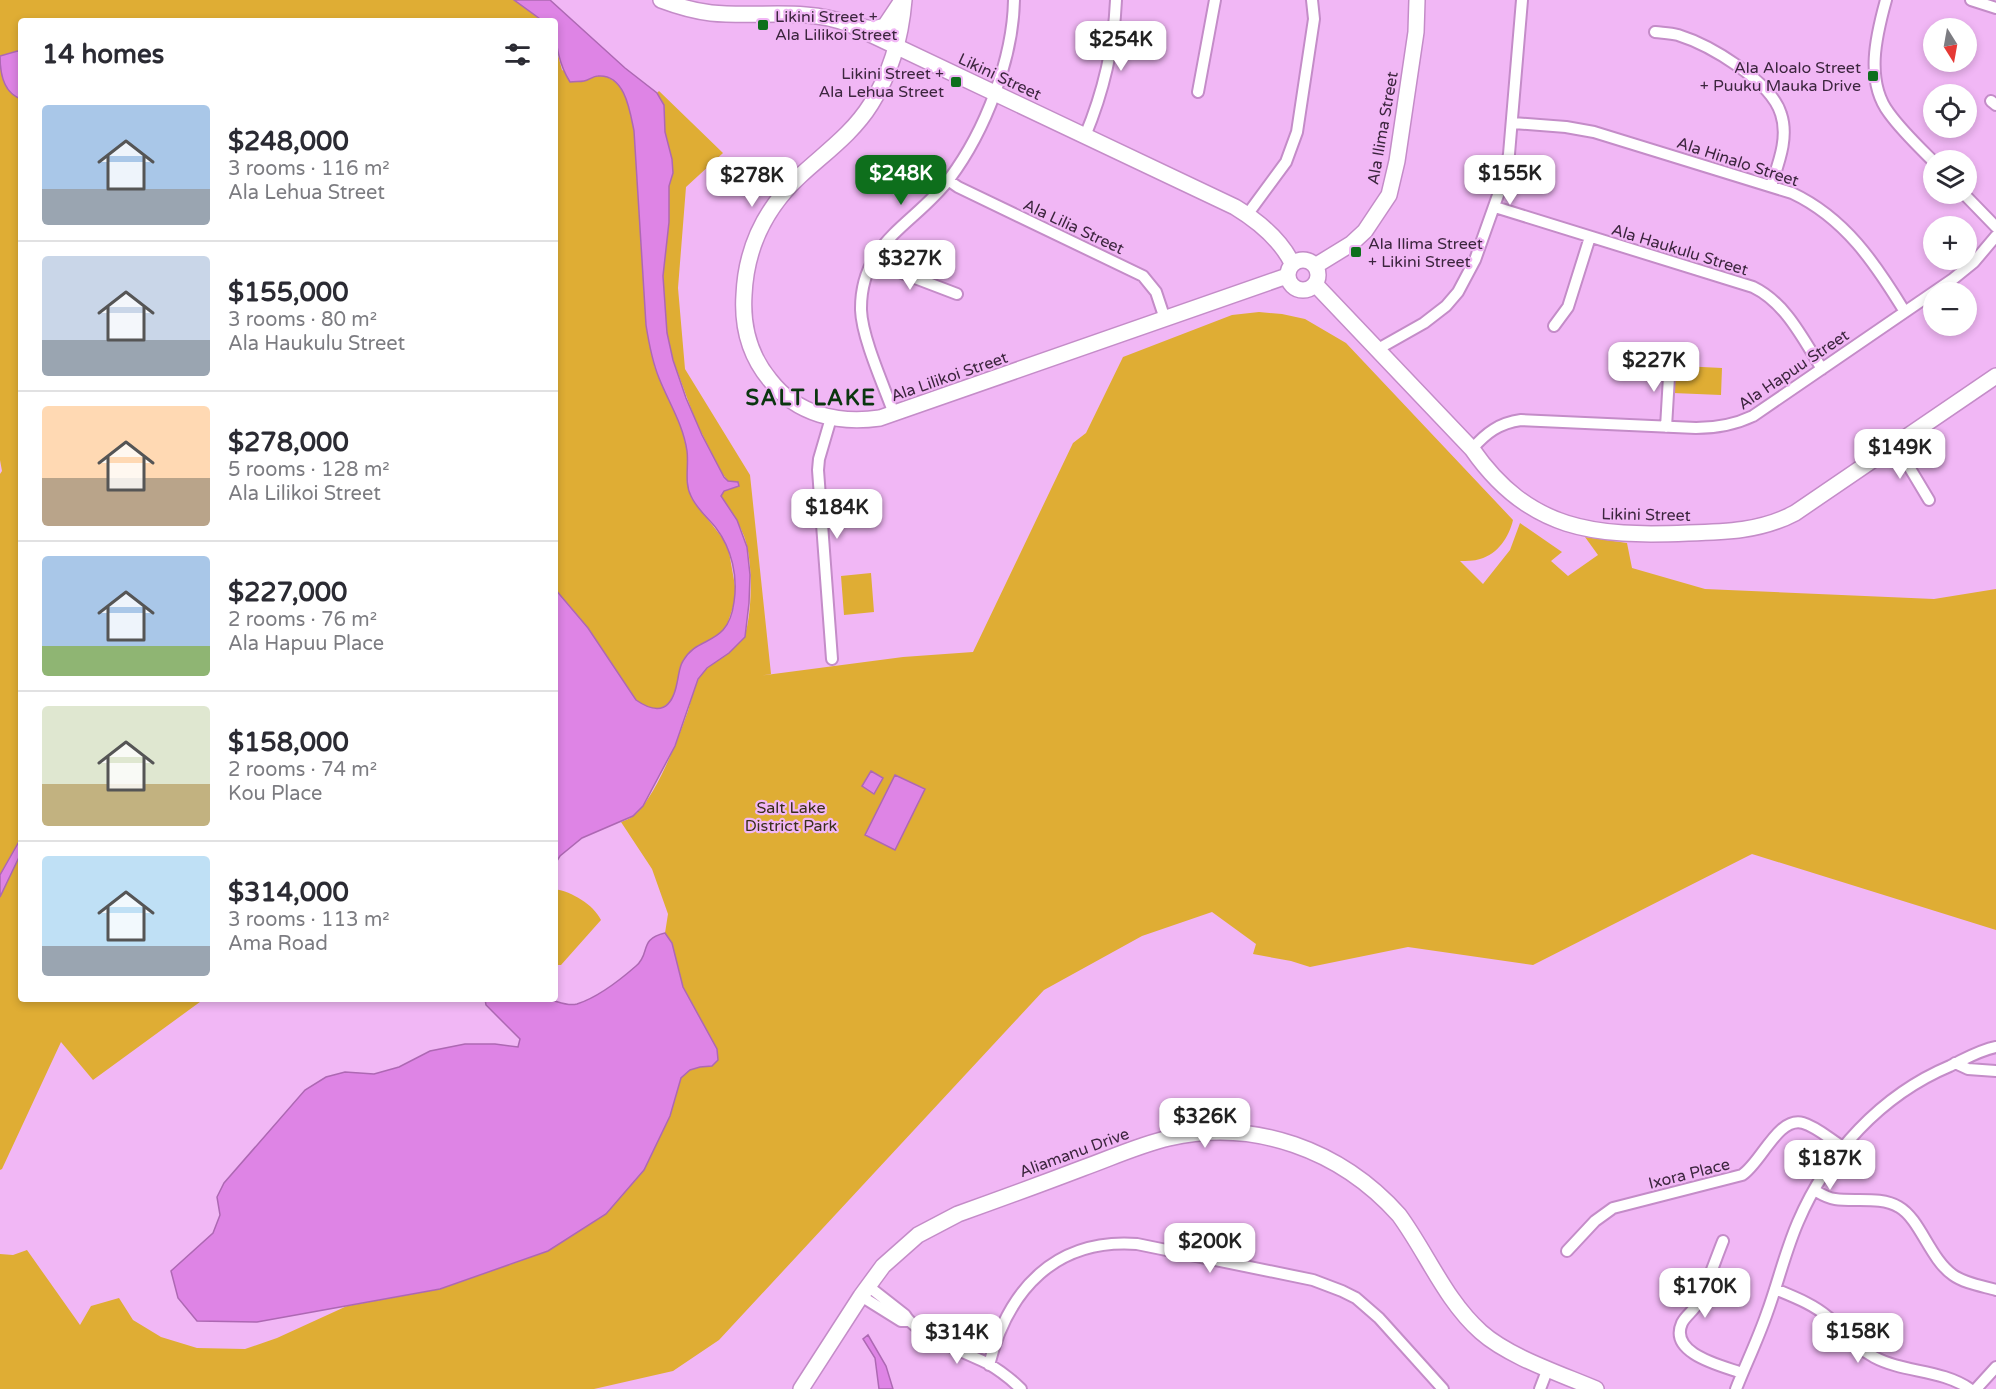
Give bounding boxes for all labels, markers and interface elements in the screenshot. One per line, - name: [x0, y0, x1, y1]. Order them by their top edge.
- place label: Likini Street + Ala Lilikoi Street: [775, 7, 897, 45]
- marker: Likini Street + Ala Lilikoi Street: [756, 18, 770, 32]
- north arrow: [1923, 18, 1977, 72]
- map controls: [1923, 18, 1977, 336]
- pin: $254K: [1079, 21, 1163, 72]
- text: $254K: [1089, 28, 1153, 52]
- icon: filters: [501, 38, 534, 71]
- text: 14 homes: [42, 39, 164, 70]
- street label: Likini Street: [955, 49, 1044, 105]
- place label: Ala Aloalo Street + Puuku Mauka Drive: [1700, 58, 1861, 96]
- place label: Likini Street + Ala Lehua Street: [818, 64, 944, 102]
- marker: Ala Aloalo Street + Puuku Mauka Drive: [1866, 69, 1880, 83]
- street label: Ala Ilima Street: [1363, 70, 1403, 186]
- marker: Likini Street + Ala Lehua Street: [949, 75, 963, 89]
- button: locate: [1923, 84, 1977, 138]
- text: $248,000: [228, 126, 349, 157]
- icon: home: [90, 129, 162, 201]
- street label: Ala Hinalo Street: [1674, 133, 1801, 191]
- button: layers: [1923, 150, 1977, 204]
- pin: $248K: [859, 155, 943, 206]
- pin: $155K: [1468, 155, 1552, 206]
- text: 3 rooms · 116 m²: [228, 157, 390, 181]
- pin: $278K: [710, 157, 794, 208]
- text: $248K: [869, 162, 933, 186]
- text: $155K: [1478, 162, 1542, 186]
- text: $278K: [720, 164, 784, 188]
- text: Ala Lehua Street: [228, 181, 385, 205]
- street label: Ala Lilia Street: [1020, 195, 1127, 259]
- button: +: [1923, 216, 1977, 270]
- street label: Ala Haukulu Street: [1609, 220, 1750, 280]
- place label: Ala Ilima Street + Likini Street: [1368, 234, 1483, 272]
- pin: $327K: [868, 240, 952, 291]
- marker: Ala Ilima Street + Likini Street: [1349, 245, 1363, 259]
- text: $327K: [878, 247, 942, 271]
- text: $155,000: [228, 277, 348, 308]
- icon: home: [90, 280, 162, 352]
- button: −: [1923, 282, 1977, 336]
- text: 3 rooms · 80 m²: [228, 308, 377, 332]
- street label: Ala Hapuu Street: [1734, 325, 1853, 414]
- text: Ala Haukulu Street: [228, 332, 405, 356]
- pin: $227K: [1612, 342, 1696, 393]
- street label: Ala Lilikoi Street: [888, 348, 1010, 406]
- text: $227K: [1622, 349, 1686, 373]
- district label: SALT LAKE: [745, 385, 877, 411]
- text: $278,000: [228, 427, 349, 458]
- pin: $149K: [1858, 429, 1942, 480]
- icon: home: [90, 430, 162, 502]
- text: $149K: [1868, 436, 1932, 460]
- text: 5 rooms · 128 m²: [228, 458, 390, 482]
- text: Ala Lilikoi Street: [228, 482, 381, 506]
- pin: $184K: [795, 489, 879, 540]
- text: $184K: [805, 496, 869, 520]
- street label: Likini Street: [1601, 504, 1691, 526]
- text: $227,000: [228, 577, 347, 608]
- icon: home: [90, 580, 162, 652]
- text: 2 rooms · 76 m²: [228, 608, 377, 632]
- text: Ala Hapuu Place: [228, 632, 384, 656]
- text: $158,000: [228, 727, 349, 758]
- icon: home: [90, 730, 162, 802]
- text: 2 rooms · 74 m²: [228, 758, 377, 782]
- text: Kou Place: [228, 782, 322, 806]
- park label: Salt Lake District Park: [745, 798, 838, 836]
- text: $314,000: [228, 877, 349, 908]
- icon: home: [90, 880, 162, 952]
- text: 3 rooms · 113 m²: [228, 908, 390, 932]
- text: Ama Road: [228, 932, 328, 956]
- pin: $326K: [1163, 1098, 1247, 1149]
- text: $326K: [1173, 1105, 1237, 1129]
- street label: Aliamanu Drive: [1017, 1124, 1132, 1182]
- pin: $187K: [1788, 1140, 1872, 1191]
- text: $187K: [1798, 1147, 1862, 1171]
- street label: Ixora Place: [1646, 1154, 1732, 1194]
- pin: $200K: [1168, 1223, 1252, 1274]
- text: $200K: [1178, 1230, 1242, 1254]
- pin: $170K: [1663, 1268, 1747, 1319]
- text: $170K: [1673, 1275, 1737, 1299]
- pin: $158K: [1816, 1313, 1900, 1364]
- pin: $314K: [915, 1314, 999, 1365]
- text: $158K: [1826, 1320, 1890, 1344]
- text: $314K: [925, 1321, 989, 1345]

